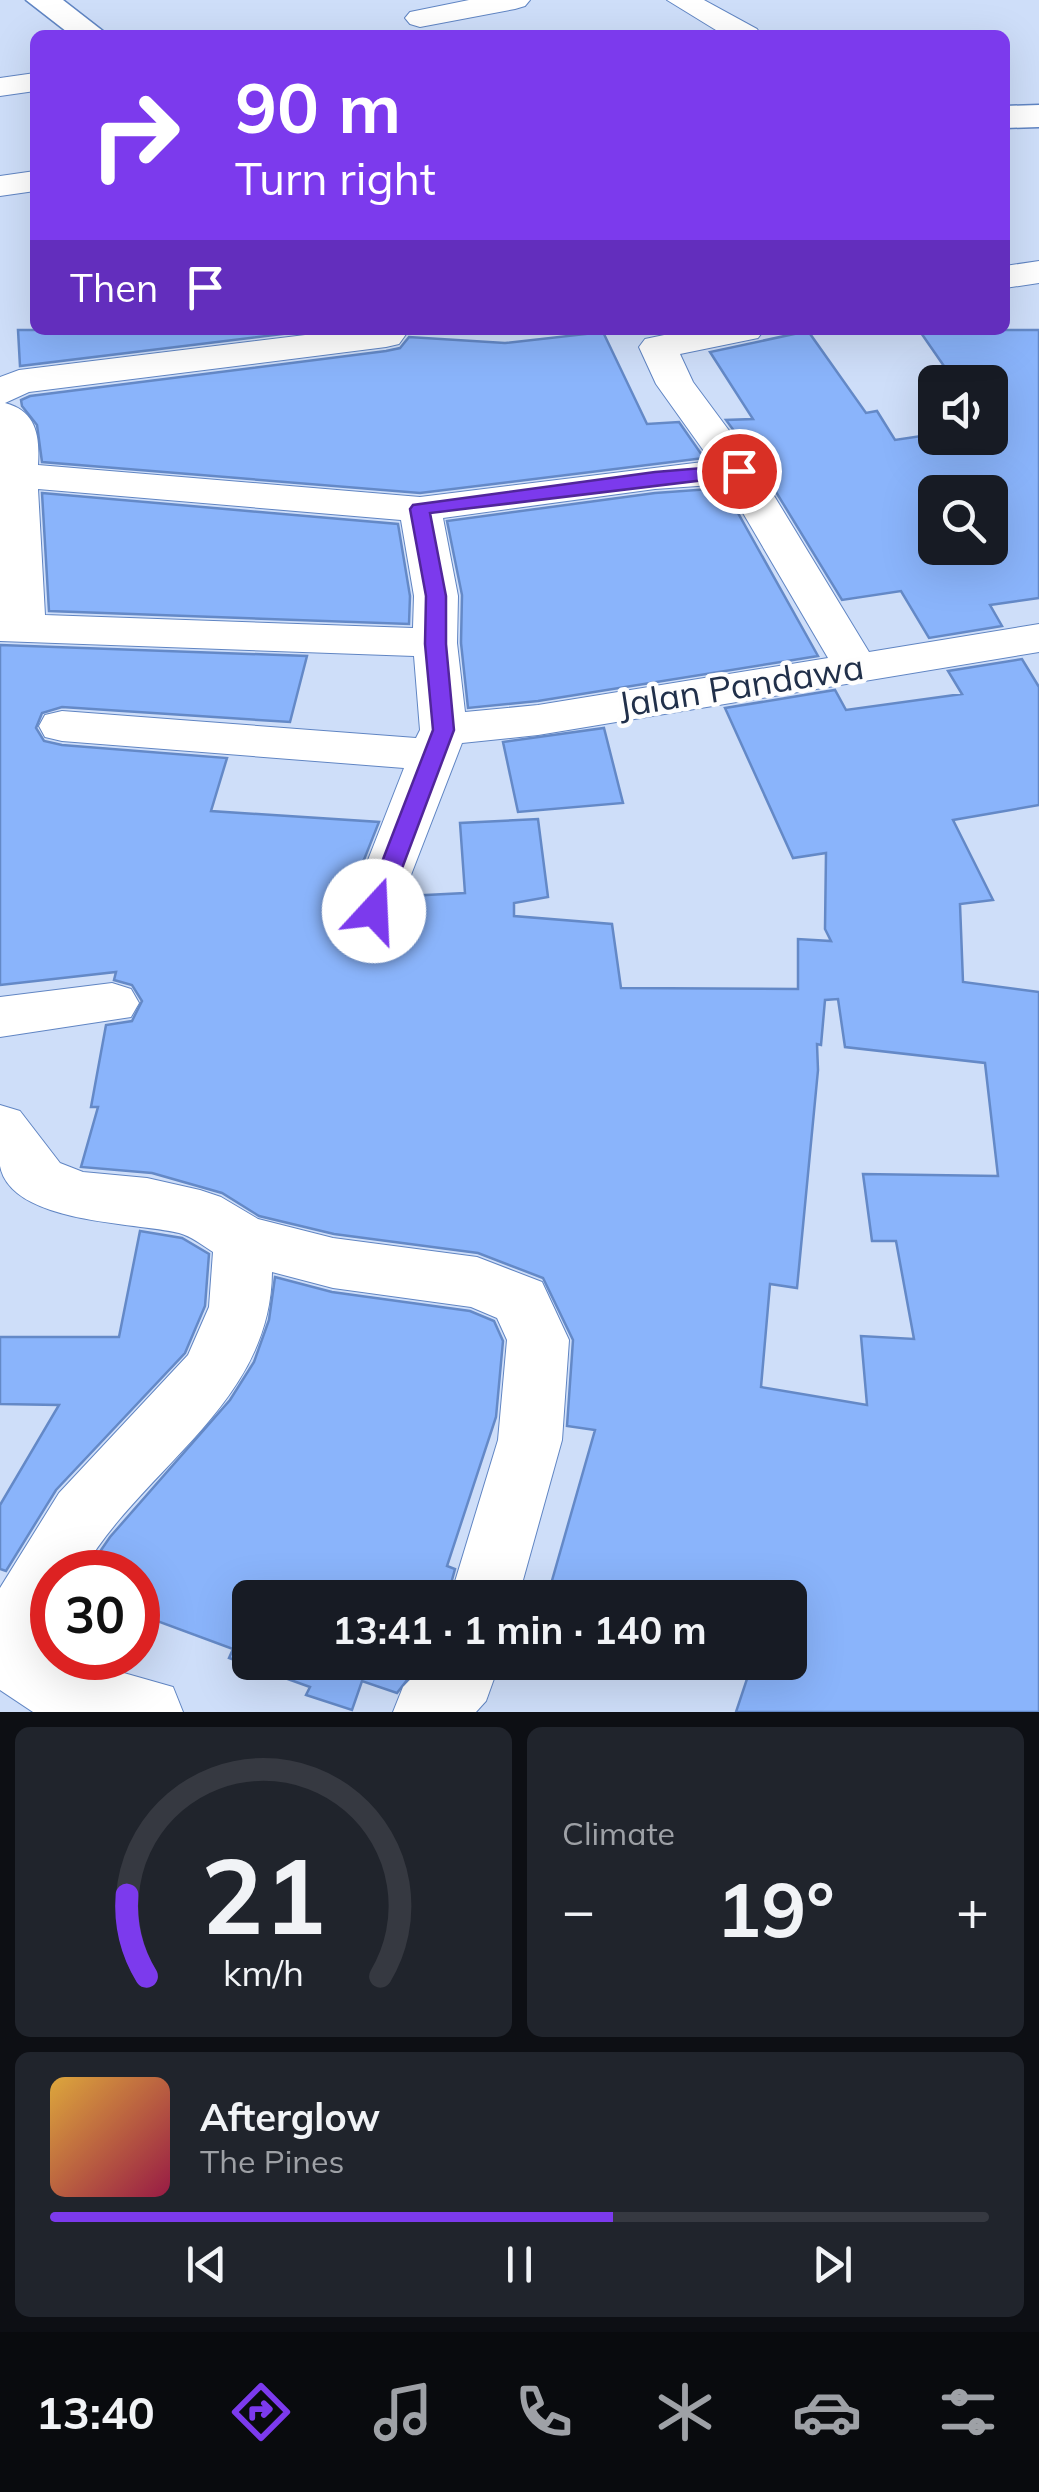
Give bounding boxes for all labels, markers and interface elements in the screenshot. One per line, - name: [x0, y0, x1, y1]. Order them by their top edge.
- text: 90 m: [235, 63, 401, 151]
- icon: right: [70, 70, 200, 200]
- text: Turn right: [235, 150, 436, 206]
- icon: arrive: [178, 260, 233, 315]
- text: Then: [70, 264, 158, 312]
- map controls: [918, 365, 1008, 565]
- button: sound: [918, 365, 1008, 455]
- pin: [697, 429, 782, 514]
- icon: arrive: [712, 444, 767, 499]
- button: search: [918, 475, 1008, 565]
- street label: Jalan Pandawa: [615, 644, 867, 726]
- position arrow: [322, 859, 426, 963]
- speed limit sign: 30: [30, 1550, 160, 1680]
- text: 13:41 · 1 min · 140 m: [332, 1606, 707, 1654]
- text: Climate: [562, 1813, 675, 1853]
- text: 21: [201, 1829, 326, 1960]
- text: 19°: [716, 1862, 835, 1956]
- text: −: [562, 1875, 595, 1944]
- text: +: [956, 1875, 989, 1944]
- text: km/h: [223, 1950, 304, 1995]
- text: Afterglow: [200, 2093, 380, 2141]
- text: The Pines: [200, 2141, 344, 2181]
- icon: previous: [179, 2237, 234, 2292]
- icon: pause: [492, 2237, 547, 2292]
- icon: next: [805, 2237, 860, 2292]
- icon: directions: [226, 2377, 296, 2447]
- icon: music: [368, 2377, 438, 2447]
- icon: phone: [509, 2377, 579, 2447]
- icon: climate: [650, 2377, 720, 2447]
- icon: car: [792, 2377, 862, 2447]
- icon: filters: [933, 2377, 1003, 2447]
- text: 13:40: [36, 2384, 155, 2440]

